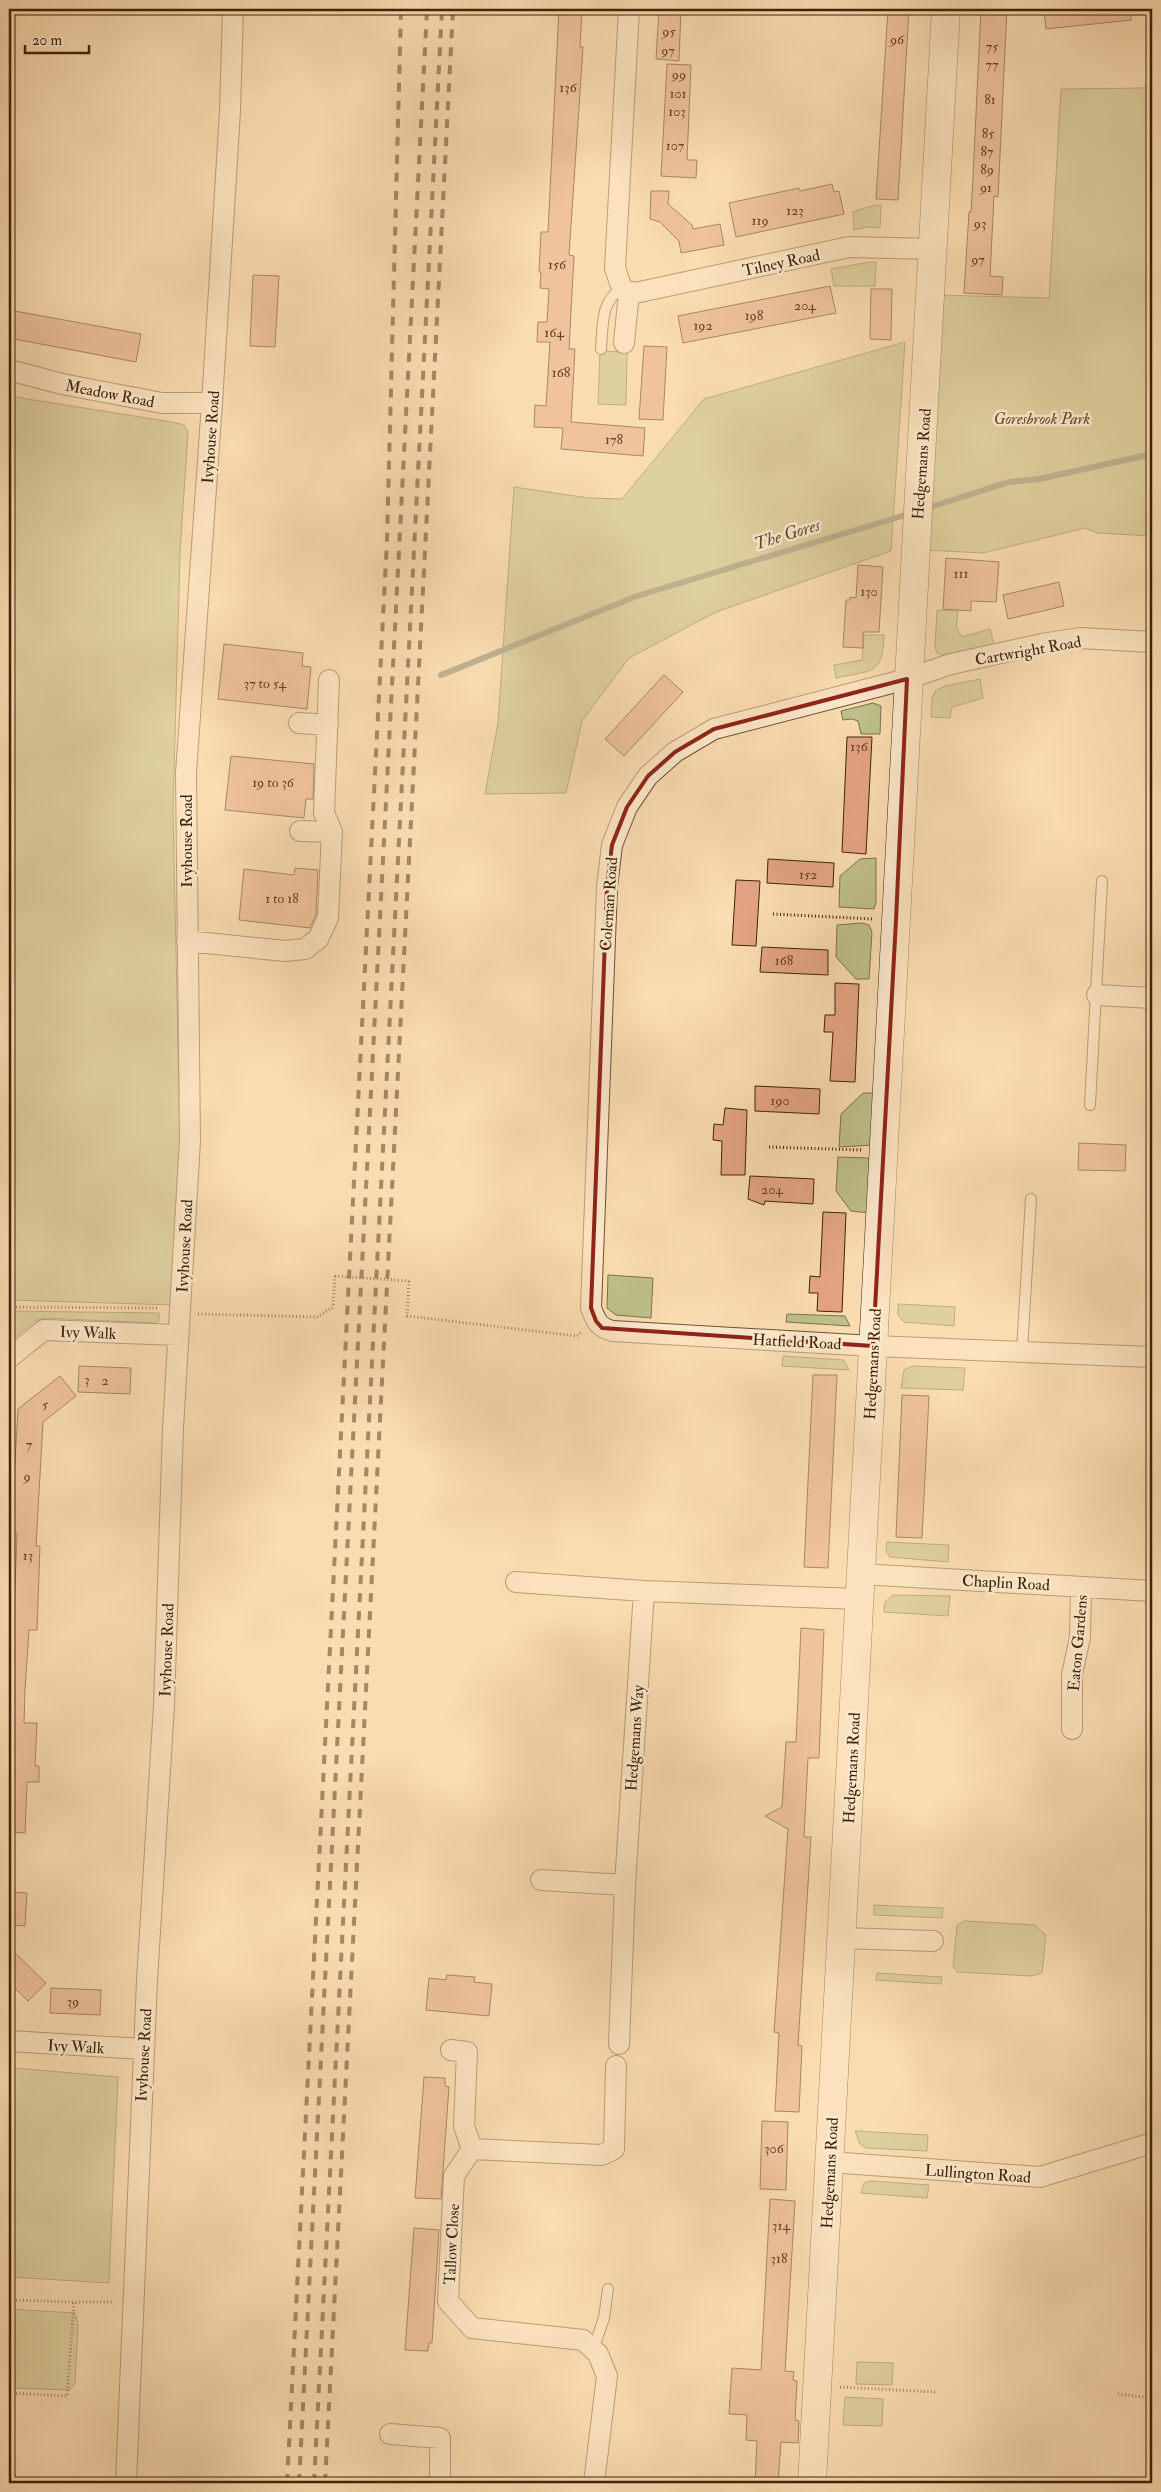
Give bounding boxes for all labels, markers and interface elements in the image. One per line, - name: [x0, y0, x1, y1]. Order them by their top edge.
- scale bar: [25, 22, 89, 54]
- house number: 95: [661, 23, 677, 40]
- text: 20 m: [32, 31, 62, 50]
- house number: 96: [889, 31, 905, 48]
- house number: 75: [986, 38, 999, 55]
- house number: 97: [660, 42, 675, 59]
- house number: 77: [986, 56, 999, 73]
- house number: 99: [671, 66, 686, 83]
- house number: 136: [559, 79, 578, 96]
- house number: 101: [669, 85, 687, 102]
- house number: 81: [984, 91, 996, 108]
- house number: 103: [668, 103, 686, 120]
- house number: 85: [982, 125, 995, 142]
- house number: 107: [666, 137, 685, 154]
- house number: 87: [981, 143, 994, 160]
- house number: 89: [980, 161, 994, 178]
- house number: 91: [979, 179, 992, 196]
- house number: 123: [786, 202, 804, 219]
- house number: 119: [751, 212, 769, 229]
- house number: 93: [973, 215, 986, 232]
- street label: Tilney Road: [741, 245, 822, 281]
- house number: 97: [970, 251, 985, 268]
- house number: 156: [548, 256, 567, 273]
- house number: 204: [794, 297, 817, 314]
- house number: 198: [745, 307, 764, 324]
- house number: 192: [693, 317, 713, 334]
- house number: 164: [544, 324, 565, 341]
- house number: 168: [552, 364, 571, 381]
- street label: Meadow Road: [63, 376, 156, 412]
- street label: Ivyhouse Road: [198, 390, 224, 484]
- street label: Hedgemans Road: [908, 408, 936, 520]
- park label: Goresbrook Park: [994, 409, 1091, 429]
- house number: 178: [605, 431, 623, 448]
- water label: The Gores: [751, 513, 824, 555]
- house number: 111: [954, 565, 969, 582]
- house number: 130: [860, 583, 878, 600]
- street label: Cartwright Road: [973, 632, 1083, 670]
- house number: 37 to 54: [244, 675, 288, 692]
- house number: 136: [850, 738, 869, 755]
- house number: 19 to 36: [252, 774, 295, 791]
- street label: Ivyhouse Road: [177, 794, 197, 888]
- street label: Coleman Road: [596, 856, 622, 952]
- house number: 152: [799, 866, 817, 883]
- house number: 1 to 18: [265, 890, 299, 907]
- house number: 168: [775, 952, 794, 969]
- house number: 190: [770, 1092, 790, 1109]
- house number: 204: [761, 1181, 784, 1198]
- street label: Ivyhouse Road: [173, 1199, 197, 1293]
- street label: Hedgemans Road: [860, 1308, 886, 1420]
- street label: Ivy Walk: [59, 1322, 117, 1344]
- street label: Hatfield Road: [752, 1330, 842, 1354]
- house number: 3: [84, 1371, 90, 1388]
- house number: 2: [101, 1372, 109, 1389]
- house number: 5: [42, 1396, 49, 1413]
- house number: 7: [26, 1436, 33, 1453]
- house number: 9: [22, 1468, 31, 1485]
- house number: 13: [23, 1547, 33, 1564]
- street label: Chaplin Road: [961, 1571, 1051, 1596]
- street label: Eaton Gardens: [1064, 1594, 1092, 1692]
- street label: Ivyhouse Road: [155, 1603, 179, 1697]
- street label: Hedgemans Way: [621, 1683, 649, 1792]
- street label: Hedgemans Road: [839, 1712, 865, 1824]
- house number: 39: [67, 1993, 79, 2010]
- street label: Ivyhouse Road: [132, 2008, 156, 2102]
- street label: Ivy Walk: [47, 2036, 105, 2058]
- street label: Hedgemans Road: [817, 2117, 843, 2229]
- house number: 306: [764, 2140, 785, 2157]
- street label: Lullington Road: [924, 2160, 1032, 2188]
- street label: Tallow Close: [440, 2203, 464, 2285]
- house number: 314: [772, 2217, 791, 2234]
- house number: 318: [771, 2250, 788, 2267]

